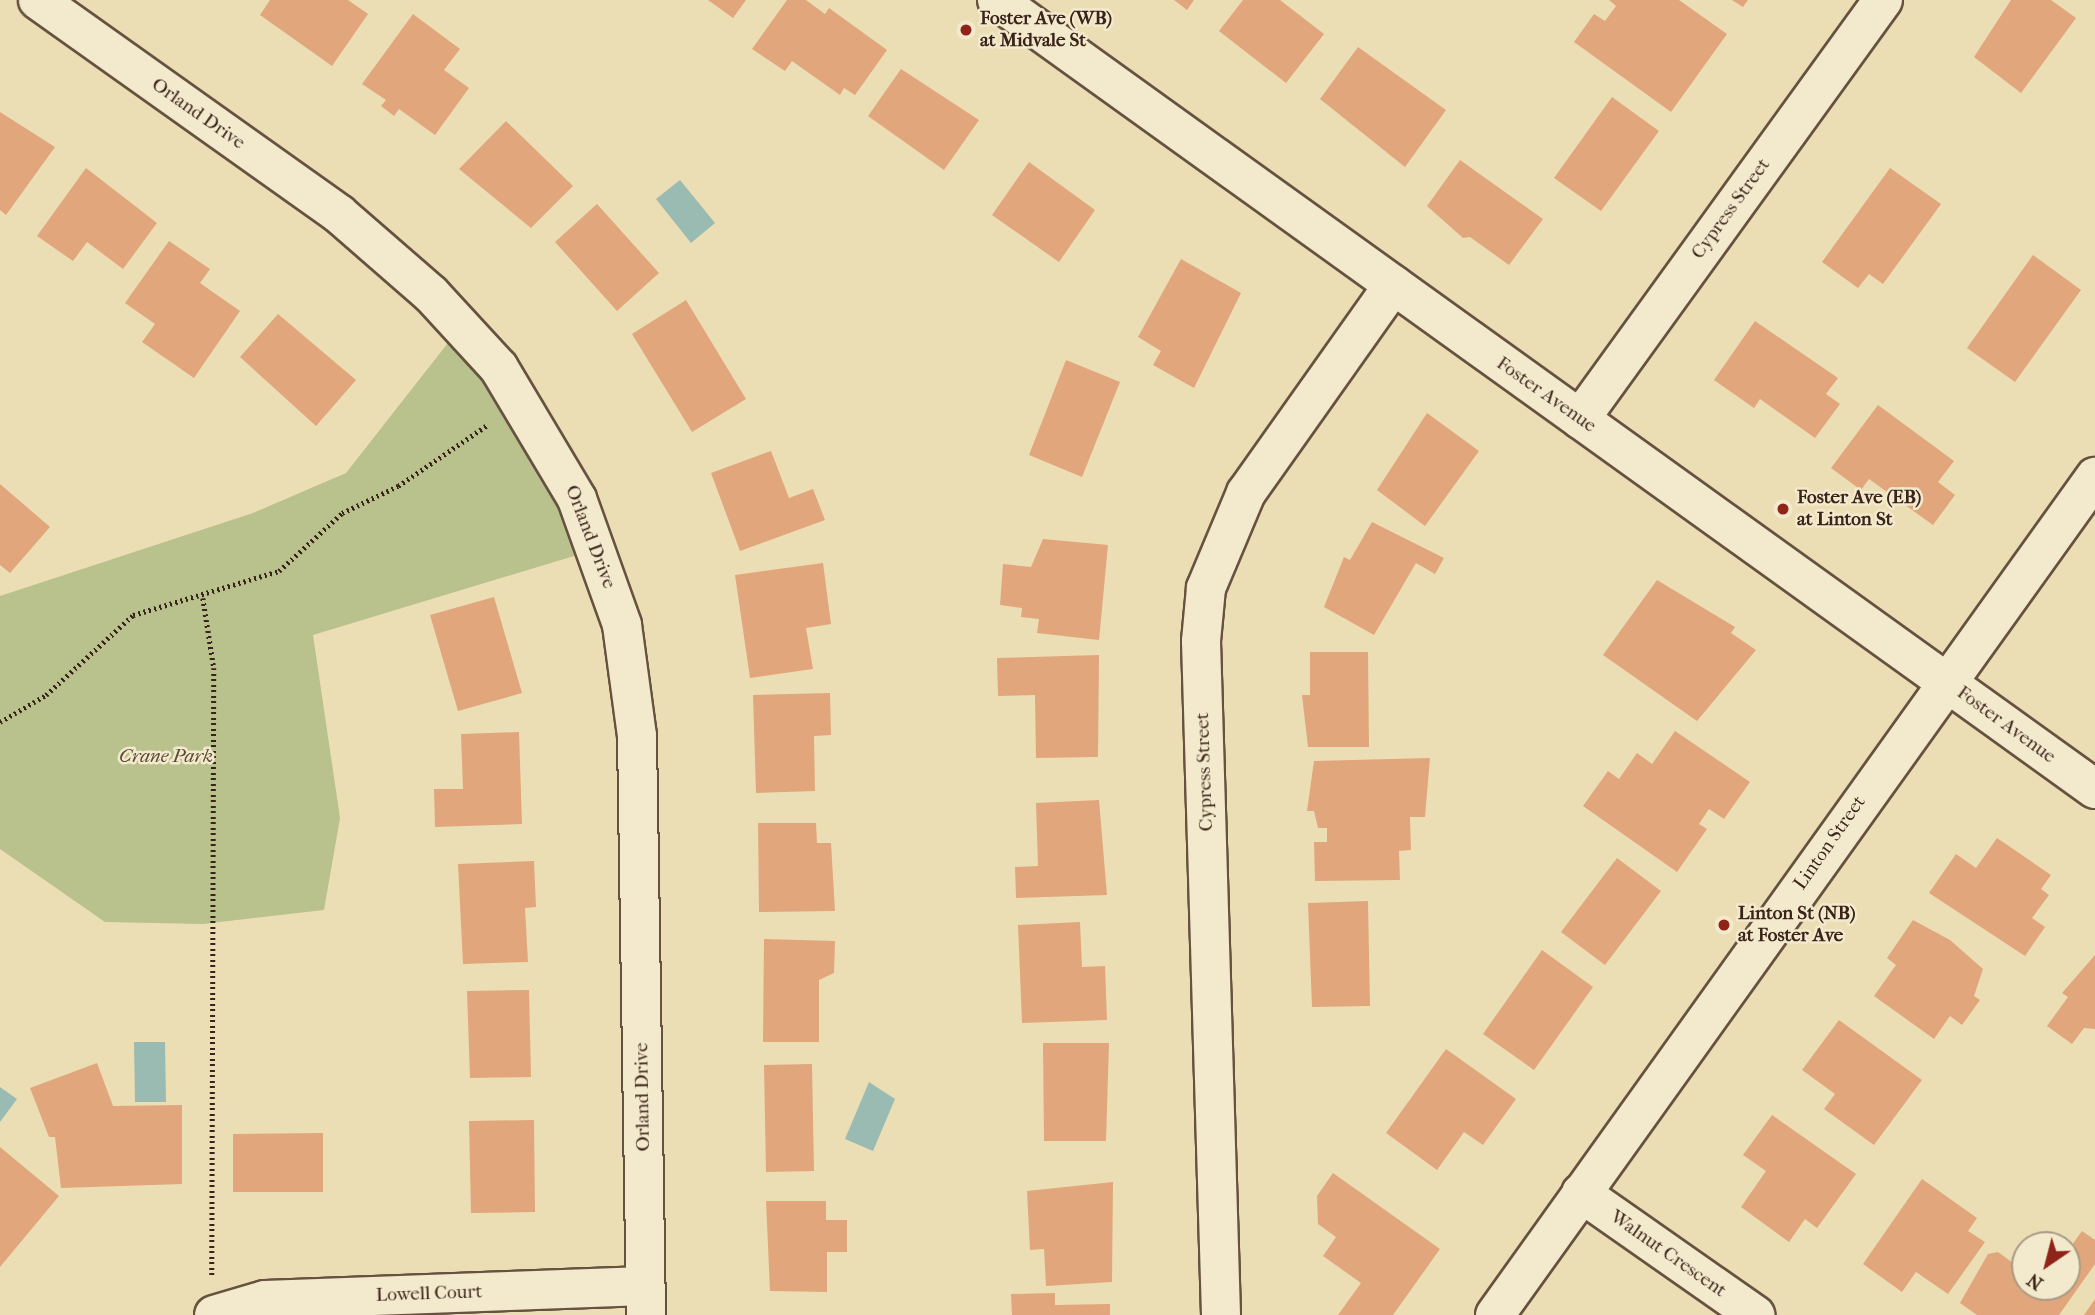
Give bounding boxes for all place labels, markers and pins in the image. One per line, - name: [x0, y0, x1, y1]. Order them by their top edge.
- place label: Foster Ave (WB) at Midvale St: [980, 8, 1112, 52]
- marker: Foster Ave (WB) at Midvale St: [958, 22, 974, 38]
- place label: Foster Ave (EB) at Linton St: [1797, 487, 1921, 531]
- marker: Foster Ave (EB) at Linton St: [1775, 501, 1791, 517]
- place label: Linton St (NB) at Foster Ave: [1738, 903, 1855, 947]
- marker: Linton St (NB) at Foster Ave: [1716, 917, 1732, 933]

